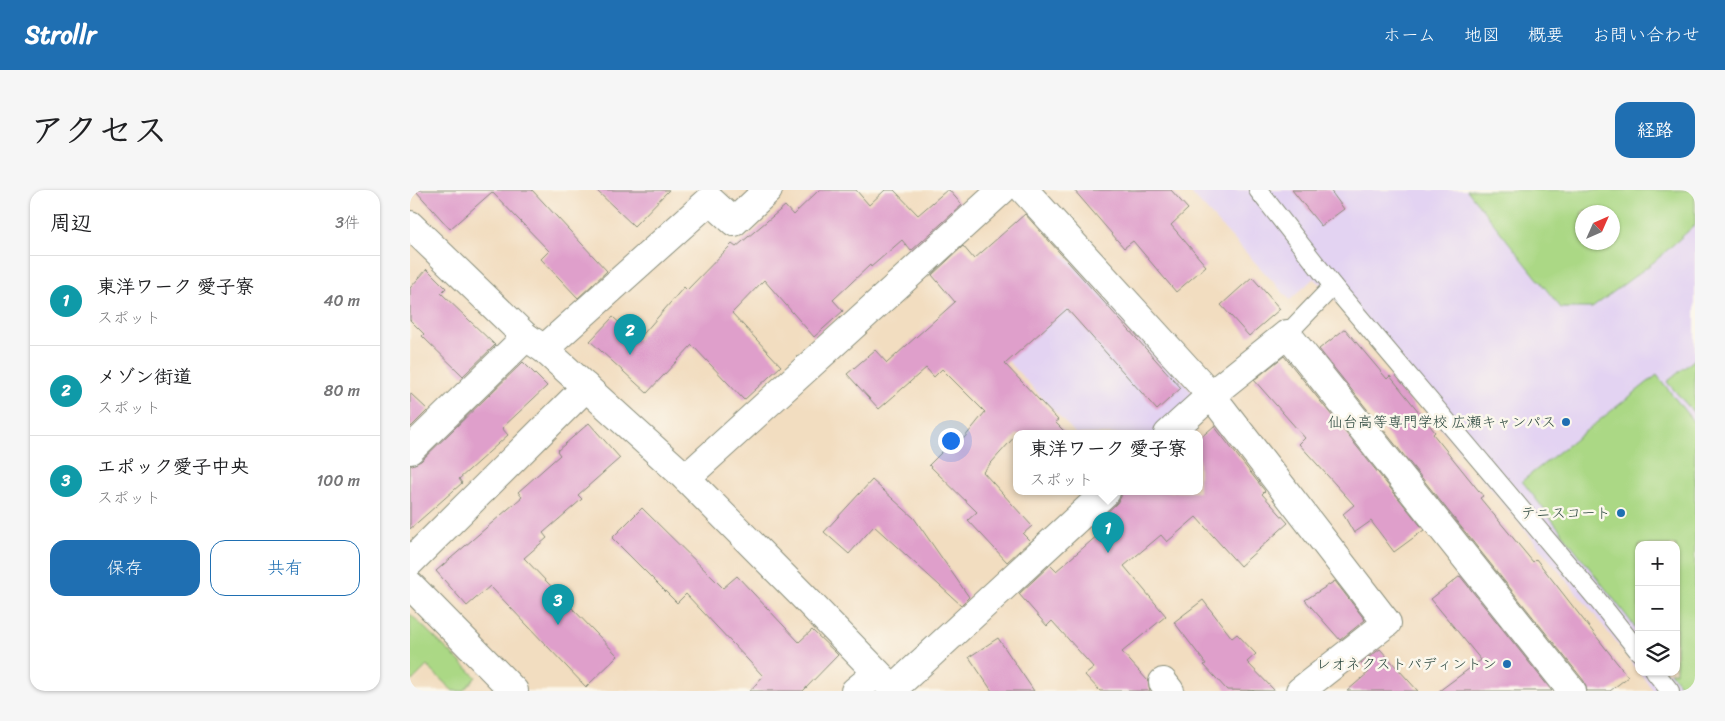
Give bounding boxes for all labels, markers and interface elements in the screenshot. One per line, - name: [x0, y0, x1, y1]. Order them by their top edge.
- text: Strollr: [25, 14, 96, 56]
- text: ホーム: [1383, 19, 1436, 51]
- text: 地図: [1464, 19, 1500, 51]
- text: 概要: [1528, 19, 1564, 51]
- text: お問い合わせ: [1592, 19, 1700, 51]
- text: アクセス: [30, 99, 168, 161]
- button: 経路: [1615, 102, 1695, 158]
- text: 周辺: [50, 204, 92, 242]
- north arrow: [1575, 205, 1620, 250]
- text: 3件: [335, 208, 360, 237]
- text: 東洋ワーク 愛子寮: [97, 270, 254, 303]
- text: 1: [63, 286, 69, 315]
- text: 40 m: [323, 286, 360, 315]
- text: スポット: [97, 303, 161, 332]
- pin: 2: [614, 314, 646, 355]
- text: メゾン街道: [97, 360, 192, 393]
- text: 2: [61, 376, 71, 405]
- text: 80 m: [324, 376, 360, 405]
- text: スポット: [97, 393, 161, 422]
- place label: 仙台高等専門学校 広瀬キャンパス: [1328, 409, 1556, 435]
- marker: 仙台高等専門学校 広瀬キャンパス: [1560, 416, 1572, 428]
- your location: [938, 428, 964, 454]
- popup: [1013, 430, 1203, 495]
- text: 東洋ワーク 愛子寮: [1030, 432, 1186, 465]
- text: エポック愛子中央: [97, 450, 249, 483]
- text: スポット: [1030, 465, 1094, 494]
- text: 3: [62, 466, 70, 495]
- text: 100 m: [316, 466, 360, 495]
- text: スポット: [97, 483, 161, 512]
- place label: テニスコート: [1521, 500, 1611, 526]
- marker: テニスコート: [1615, 507, 1627, 519]
- pin: 1: [1092, 512, 1124, 553]
- button: 保存: [50, 540, 200, 596]
- button: 共有: [210, 540, 360, 596]
- map controls: [1635, 541, 1680, 676]
- button: +: [1635, 541, 1680, 586]
- pin: 3: [542, 584, 574, 625]
- button: −: [1635, 586, 1680, 631]
- button: layers: [1635, 631, 1680, 676]
- place label: レオネクストパディントン: [1316, 651, 1497, 677]
- marker: レオネクストパディントン: [1501, 658, 1513, 670]

